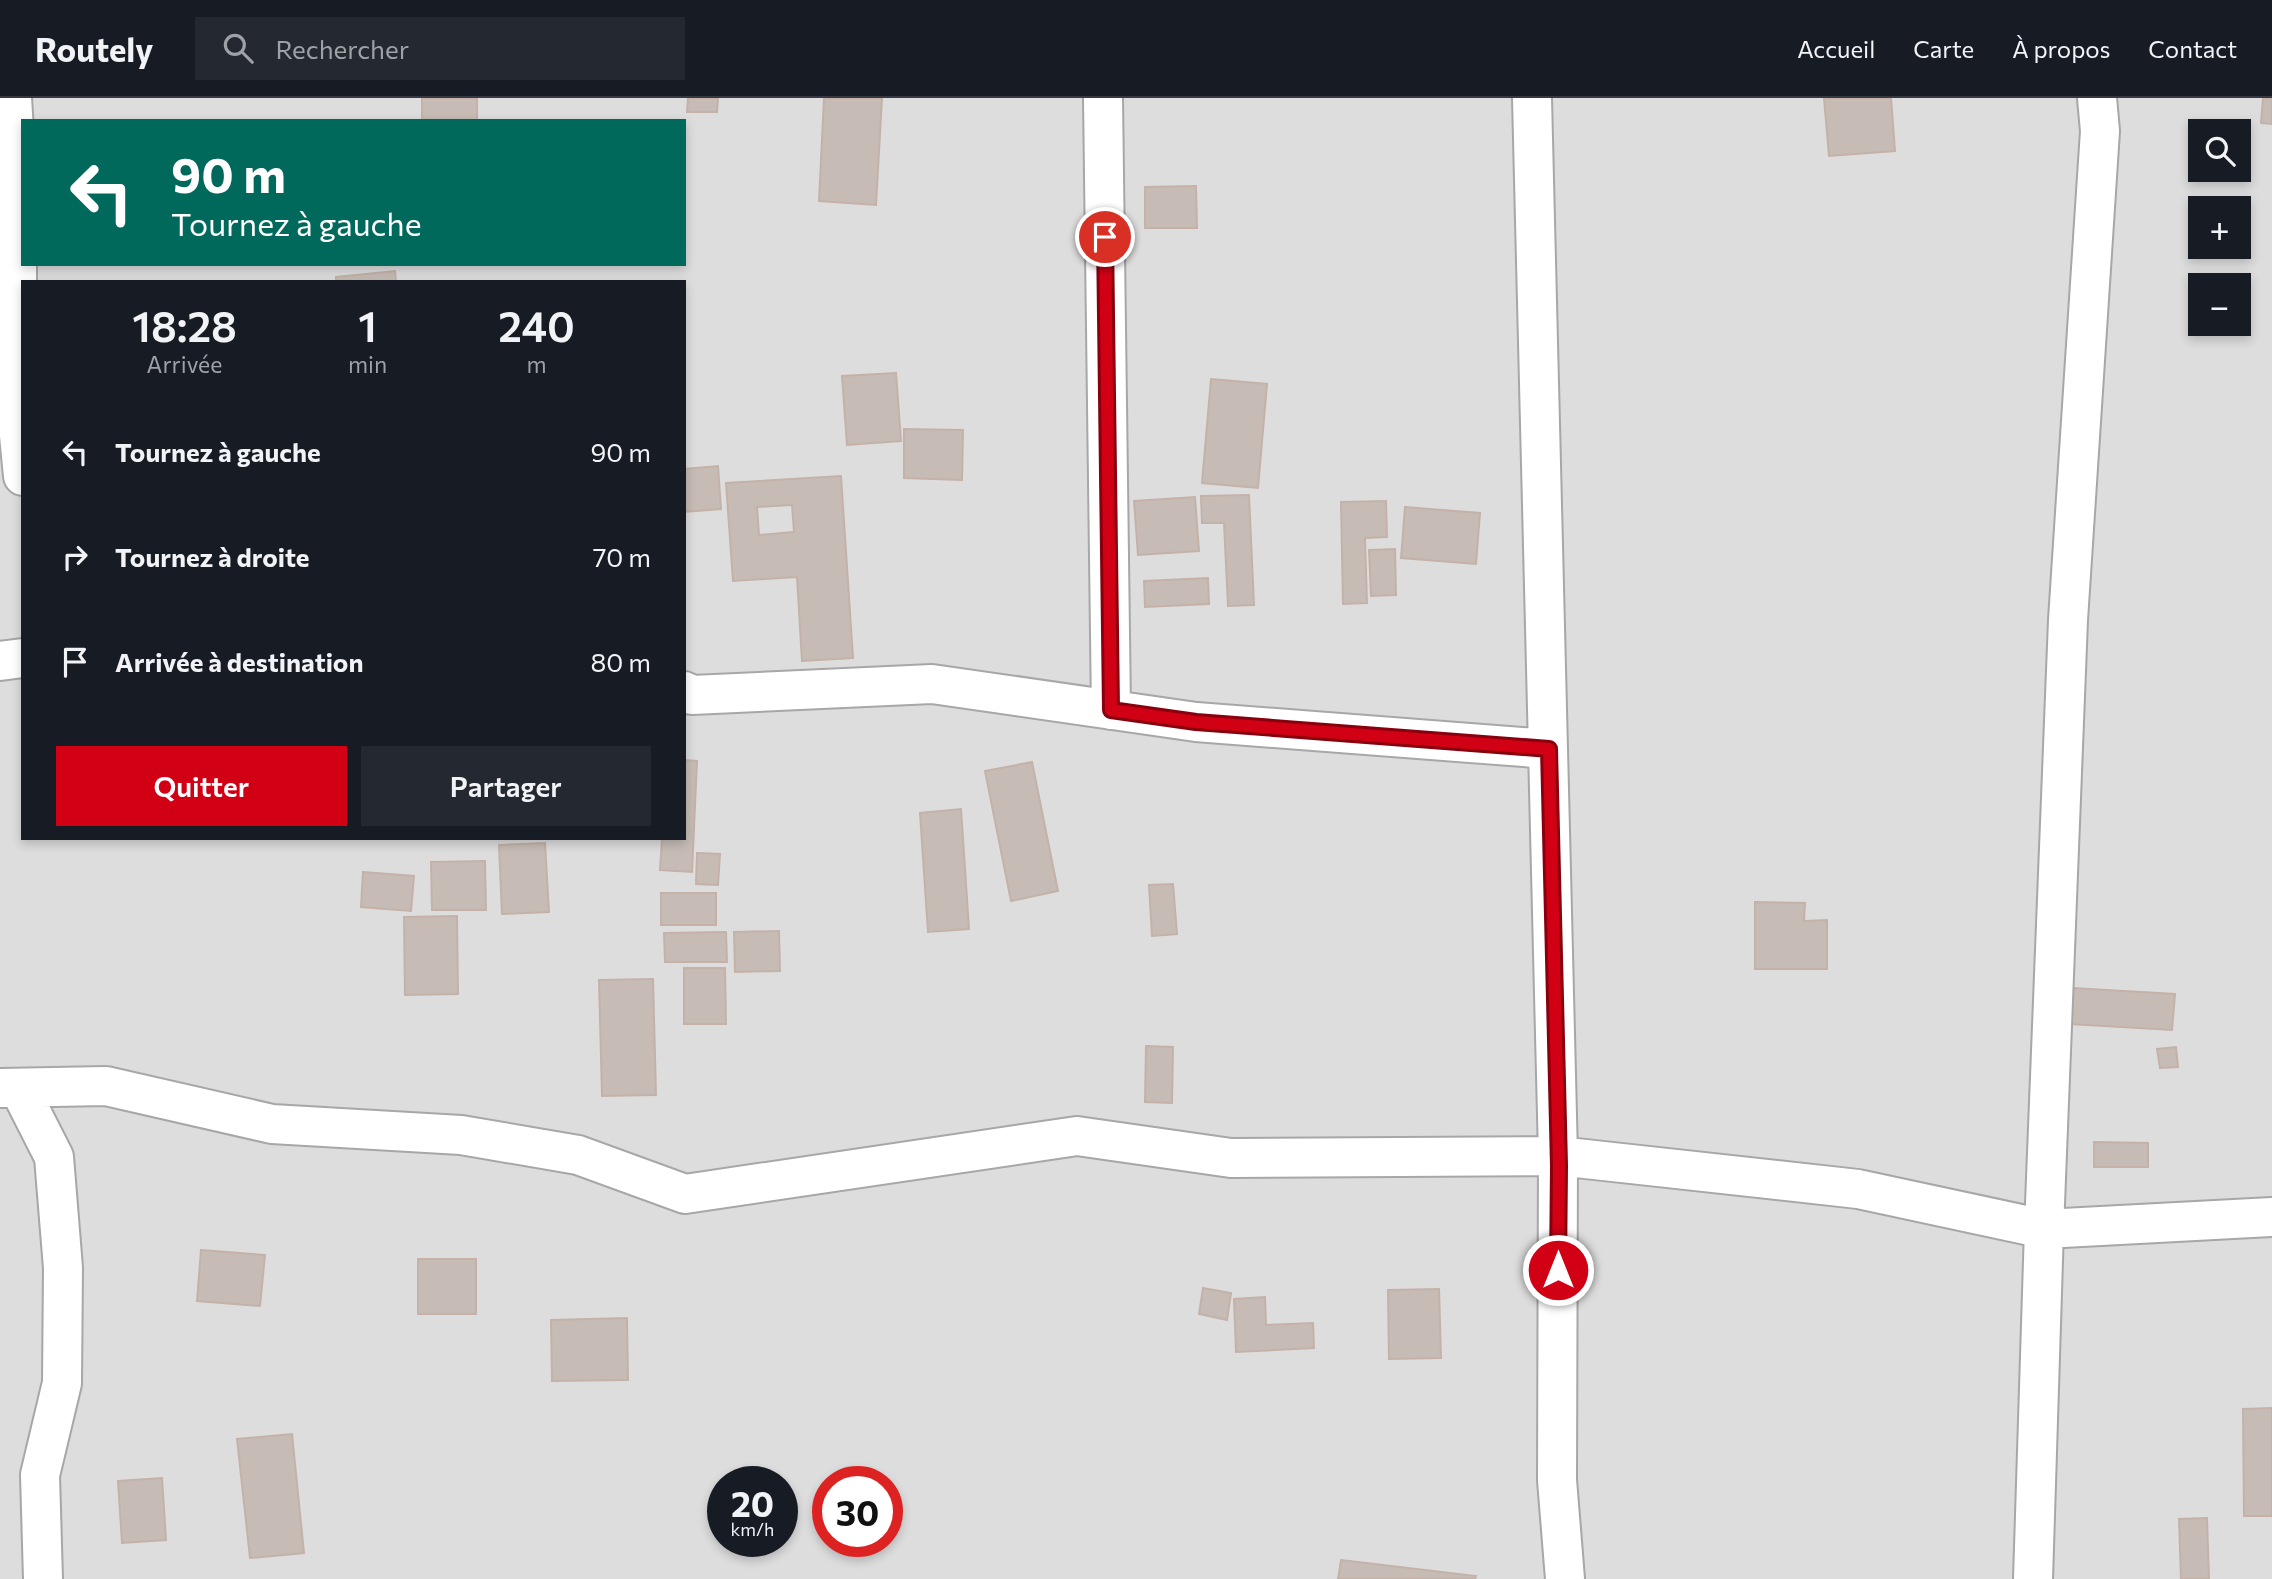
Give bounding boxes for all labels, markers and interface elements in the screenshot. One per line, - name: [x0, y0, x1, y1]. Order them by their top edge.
- search box: [195, 17, 685, 80]
- text: Routely: [35, 28, 153, 69]
- icon: search: [219, 29, 257, 67]
- text: Rechercher: [275, 33, 409, 64]
- text: Accueil: [1797, 34, 1875, 63]
- text: Carte: [1913, 34, 1974, 63]
- text: À propos: [2012, 34, 2110, 63]
- text: Contact: [2148, 34, 2237, 63]
- map controls: [2188, 119, 2251, 336]
- button: search: [2188, 119, 2251, 182]
- text: 90 m: [171, 143, 286, 203]
- icon: left: [56, 147, 147, 238]
- button: +: [2188, 196, 2251, 259]
- text: Tournez à gauche: [171, 203, 422, 243]
- pin: [1075, 207, 1135, 267]
- icon: arrive: [1086, 218, 1124, 256]
- button: −: [2188, 273, 2251, 336]
- text: 18:28: [132, 299, 237, 351]
- text: 1: [358, 299, 377, 351]
- text: 240: [498, 299, 575, 351]
- text: Arrivée: [147, 350, 222, 378]
- text: min: [348, 350, 387, 378]
- text: m: [527, 350, 547, 378]
- icon: left: [56, 433, 94, 471]
- text: Tournez à gauche: [115, 436, 321, 467]
- text: 90 m: [591, 436, 651, 467]
- icon: right: [56, 538, 94, 576]
- text: Tournez à droite: [115, 541, 310, 572]
- text: 70 m: [593, 541, 651, 572]
- icon: arrive: [56, 643, 94, 681]
- text: Arrivée à destination: [115, 646, 363, 677]
- text: 80 m: [591, 646, 651, 677]
- button: Quitter: [56, 746, 347, 826]
- button: Partager: [361, 746, 651, 826]
- position arrow: [1521, 1233, 1595, 1307]
- speed limit sign: 30: [812, 1466, 903, 1557]
- text: 20: [731, 1481, 774, 1524]
- text: km/h: [731, 1518, 774, 1540]

